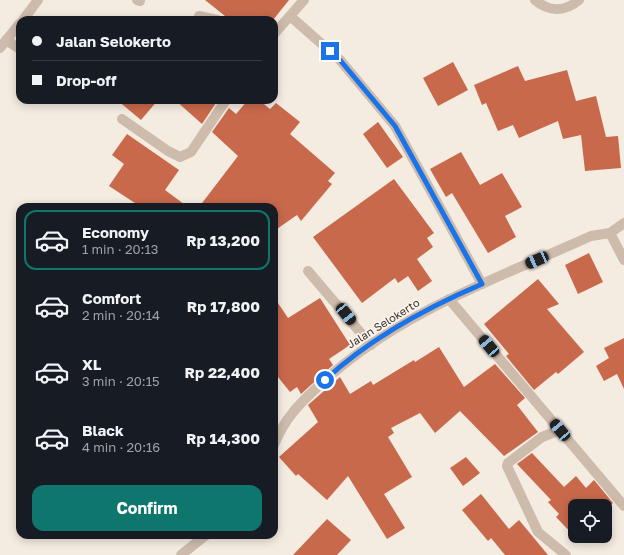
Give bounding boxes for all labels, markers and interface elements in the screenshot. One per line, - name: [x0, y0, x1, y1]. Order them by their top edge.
- text: Jalan Selokerto: [56, 32, 171, 50]
- route end: [321, 42, 339, 60]
- text: Drop-off: [56, 71, 116, 89]
- icon: car: [34, 222, 70, 258]
- text: Economy: [82, 223, 149, 241]
- text: Rp 13,200: [186, 231, 260, 249]
- text: 1 min · 20:13: [82, 241, 158, 257]
- car: [524, 250, 550, 270]
- icon: car: [34, 288, 70, 324]
- text: Comfort: [82, 289, 141, 307]
- street label: Jalan Selokerto: [344, 295, 422, 350]
- text: Rp 17,800: [187, 297, 260, 315]
- car: [334, 301, 358, 327]
- text: 2 min · 20:14: [82, 307, 160, 323]
- car: [477, 333, 501, 359]
- icon: car: [34, 354, 70, 390]
- text: XL: [82, 355, 101, 373]
- text: Rp 22,400: [185, 363, 260, 381]
- route start: [316, 371, 334, 389]
- text: 3 min · 20:15: [82, 373, 160, 389]
- car: [548, 417, 572, 443]
- icon: car: [34, 420, 70, 456]
- text: Black: [82, 421, 124, 439]
- text: Rp 14,300: [186, 429, 260, 447]
- text: 4 min · 20:16: [82, 439, 160, 455]
- button: Confirm: [32, 485, 262, 531]
- map controls: [568, 499, 612, 543]
- button: locate: [568, 499, 612, 543]

